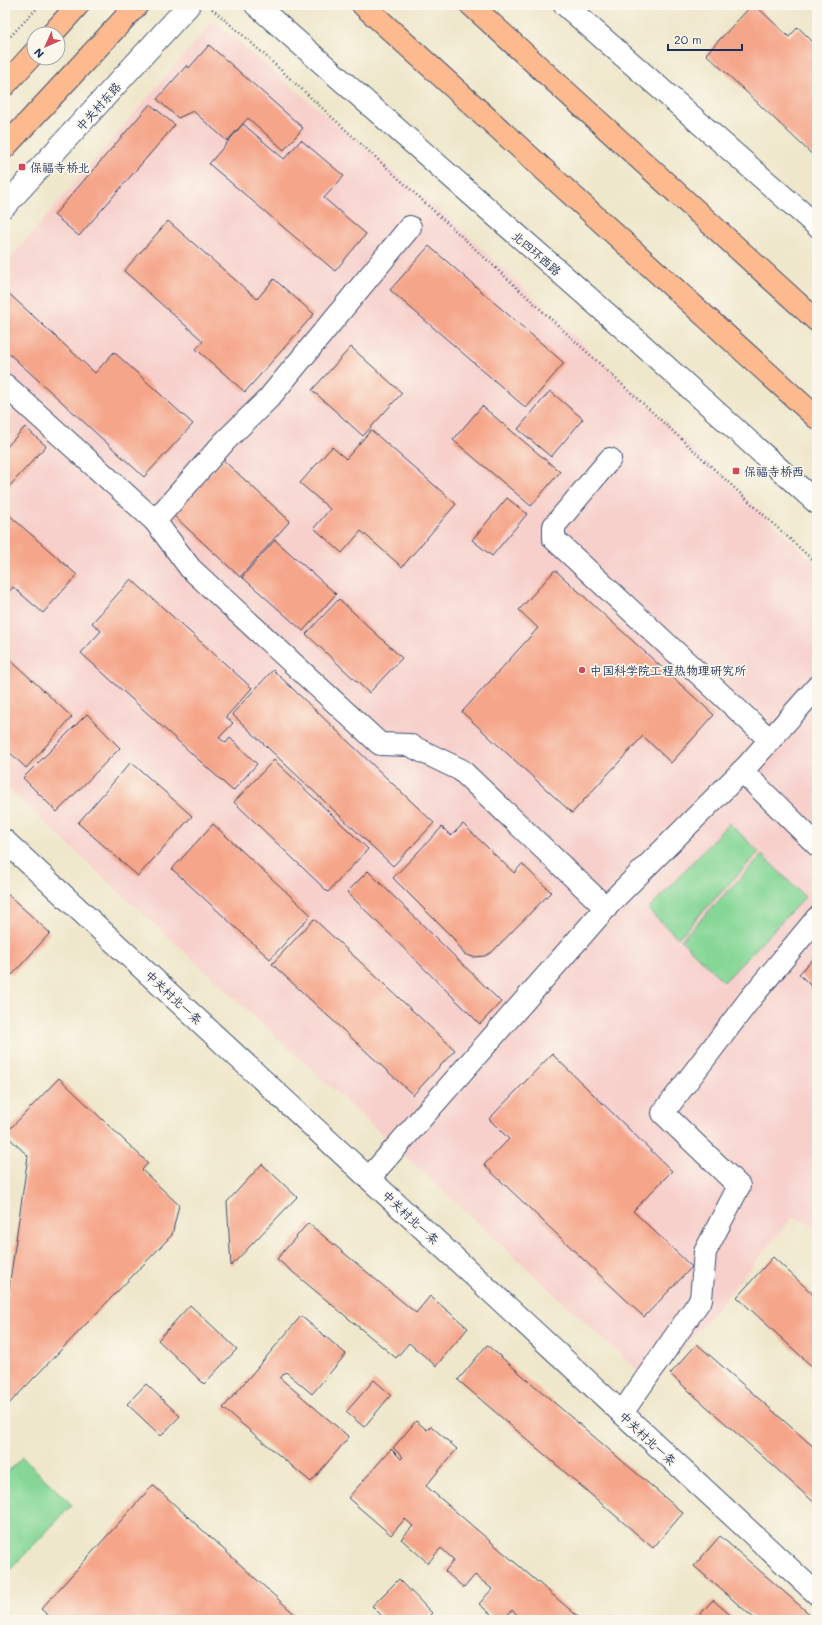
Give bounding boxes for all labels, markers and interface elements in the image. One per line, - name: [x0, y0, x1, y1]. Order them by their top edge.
- north arrow: [26, 26, 66, 66]
- scale bar: [668, 26, 742, 52]
- text: 20 m: [674, 31, 702, 47]
- text: N: [30, 45, 47, 62]
- street label: 中关村东路: [72, 78, 124, 134]
- place label: 保福寺桥北: [30, 159, 90, 175]
- marker: 保福寺桥北: [17, 162, 27, 172]
- street label: 北四环西路: [509, 227, 565, 279]
- place label: 保福寺桥西: [744, 463, 804, 479]
- marker: 保福寺桥西: [731, 466, 741, 476]
- place label: 中国科学院工程热物理研究所: [590, 662, 747, 678]
- marker: 中国科学院工程热物理研究所: [577, 665, 587, 675]
- street label: 中关村北一条: [142, 967, 206, 1027]
- street label: 中关村北一条: [379, 1187, 443, 1247]
- street label: 中关村北一条: [616, 1408, 680, 1468]

